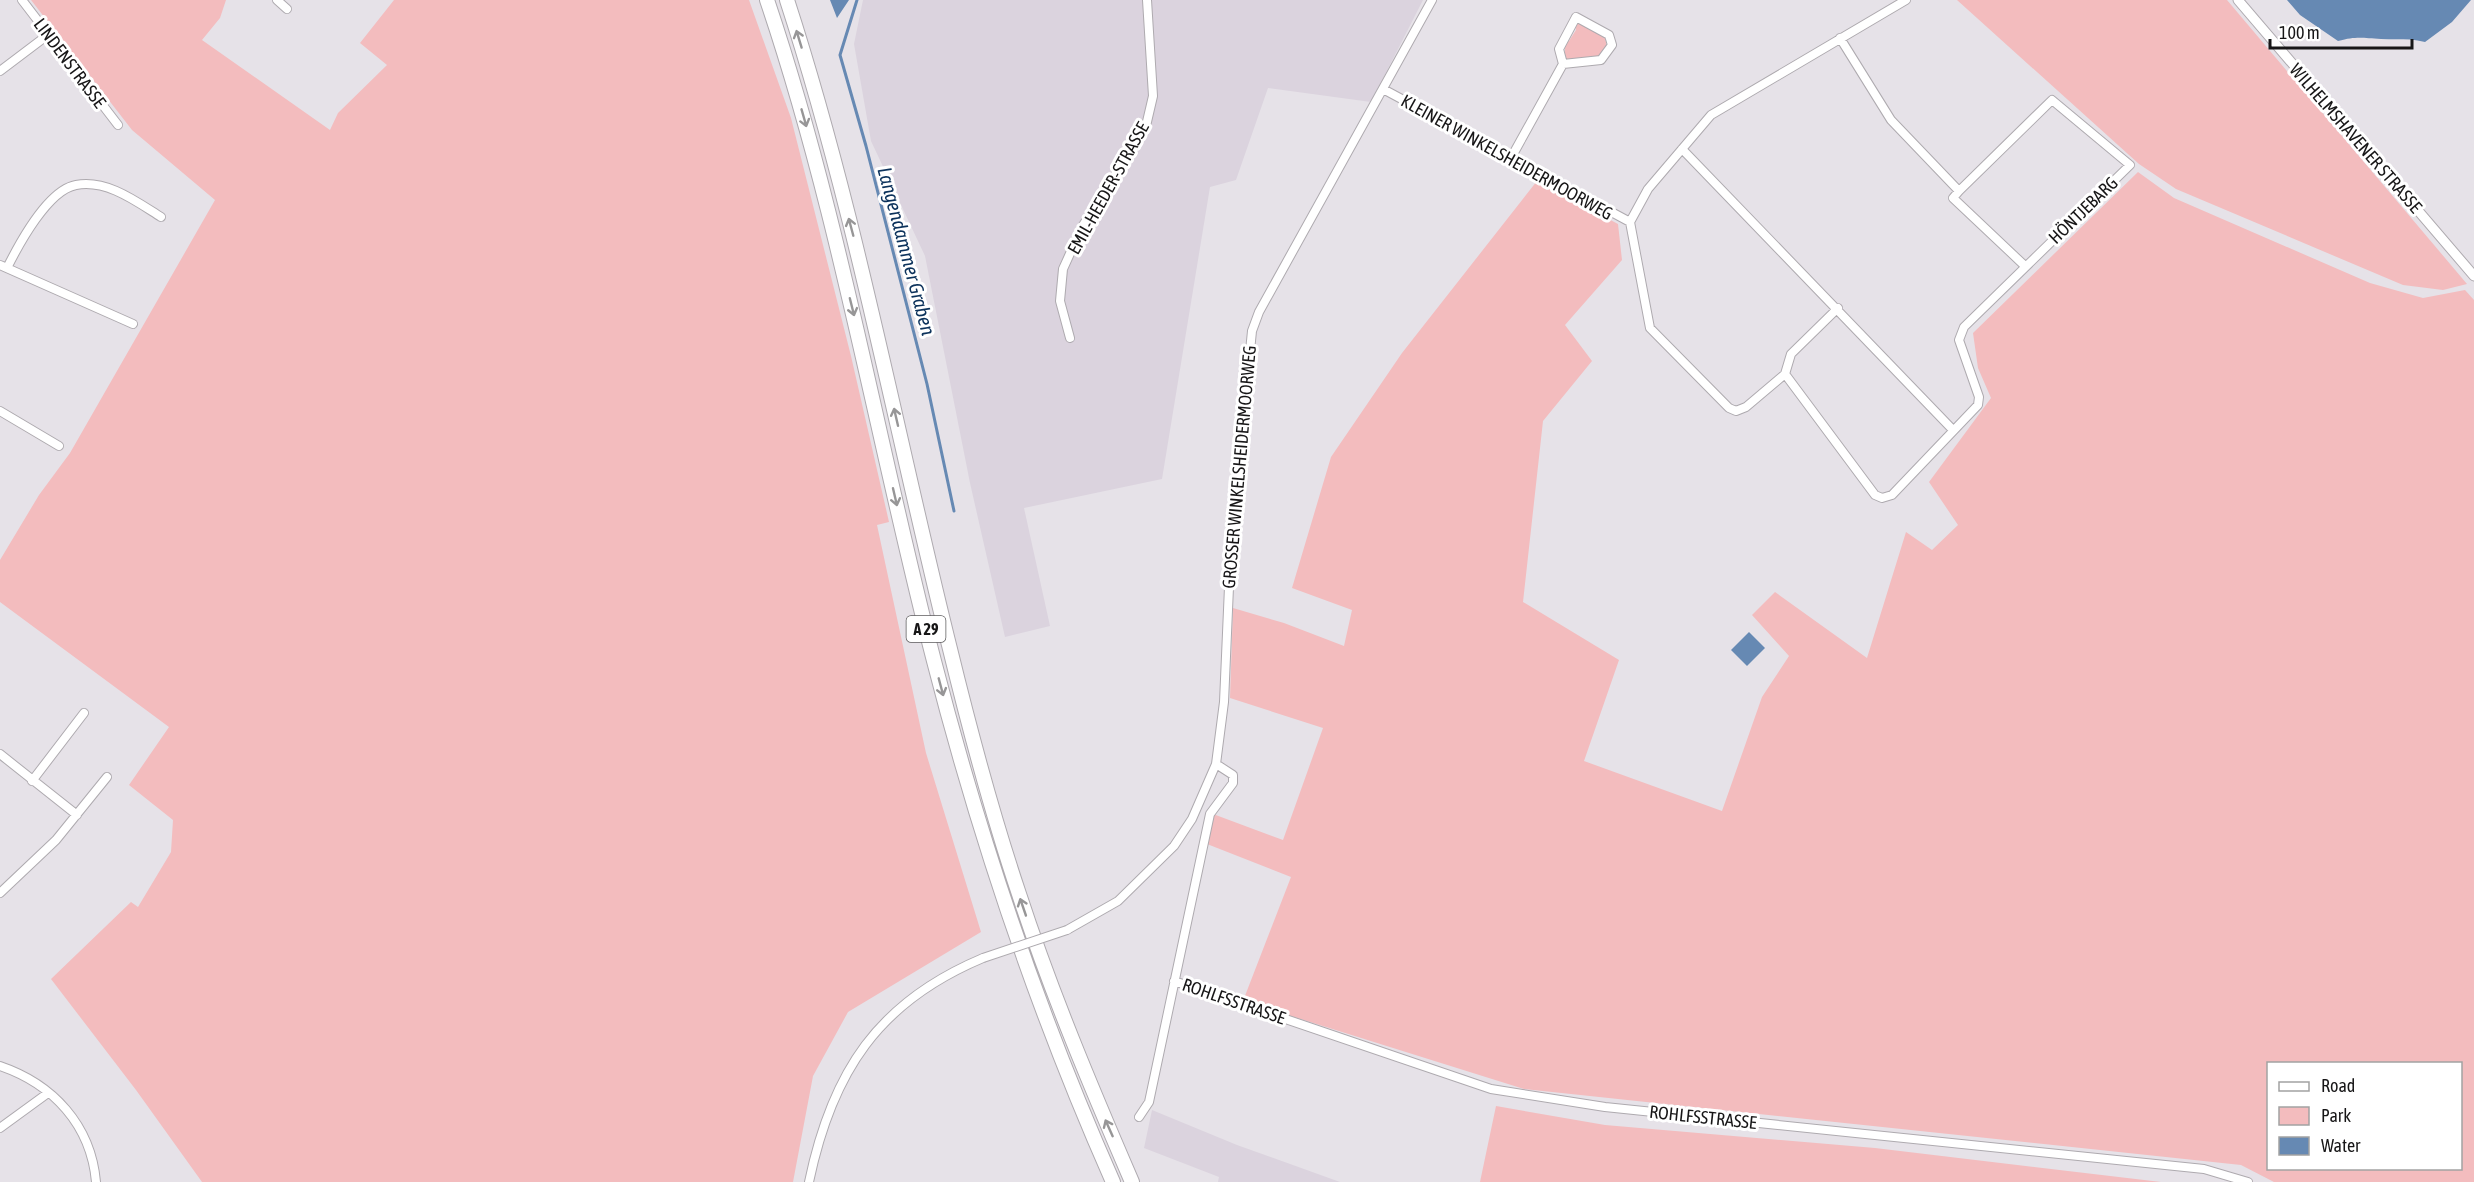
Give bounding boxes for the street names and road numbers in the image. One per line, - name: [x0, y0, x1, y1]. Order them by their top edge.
- street label: LINDENSTRASSE: [30, 14, 111, 112]
- street label: WILHELMSHAVENER STRASSE: [2286, 59, 2427, 217]
- street label: KLEINER WINKELSHEIDERMOORWEG: [1398, 90, 1616, 224]
- street label: EMIL-HEEDER-STRASSE: [1063, 118, 1153, 258]
- street label: HÖNTJEBARG: [2044, 172, 2122, 248]
- street label: GROSSER WINKELSHEIDERMOORWEG: [1218, 345, 1260, 589]
- road number: A 29: [906, 616, 946, 642]
- street label: ROHLFSSTRASSE: [1180, 974, 1289, 1029]
- street label: ROHLFSSTRASSE: [1648, 1101, 1758, 1133]

